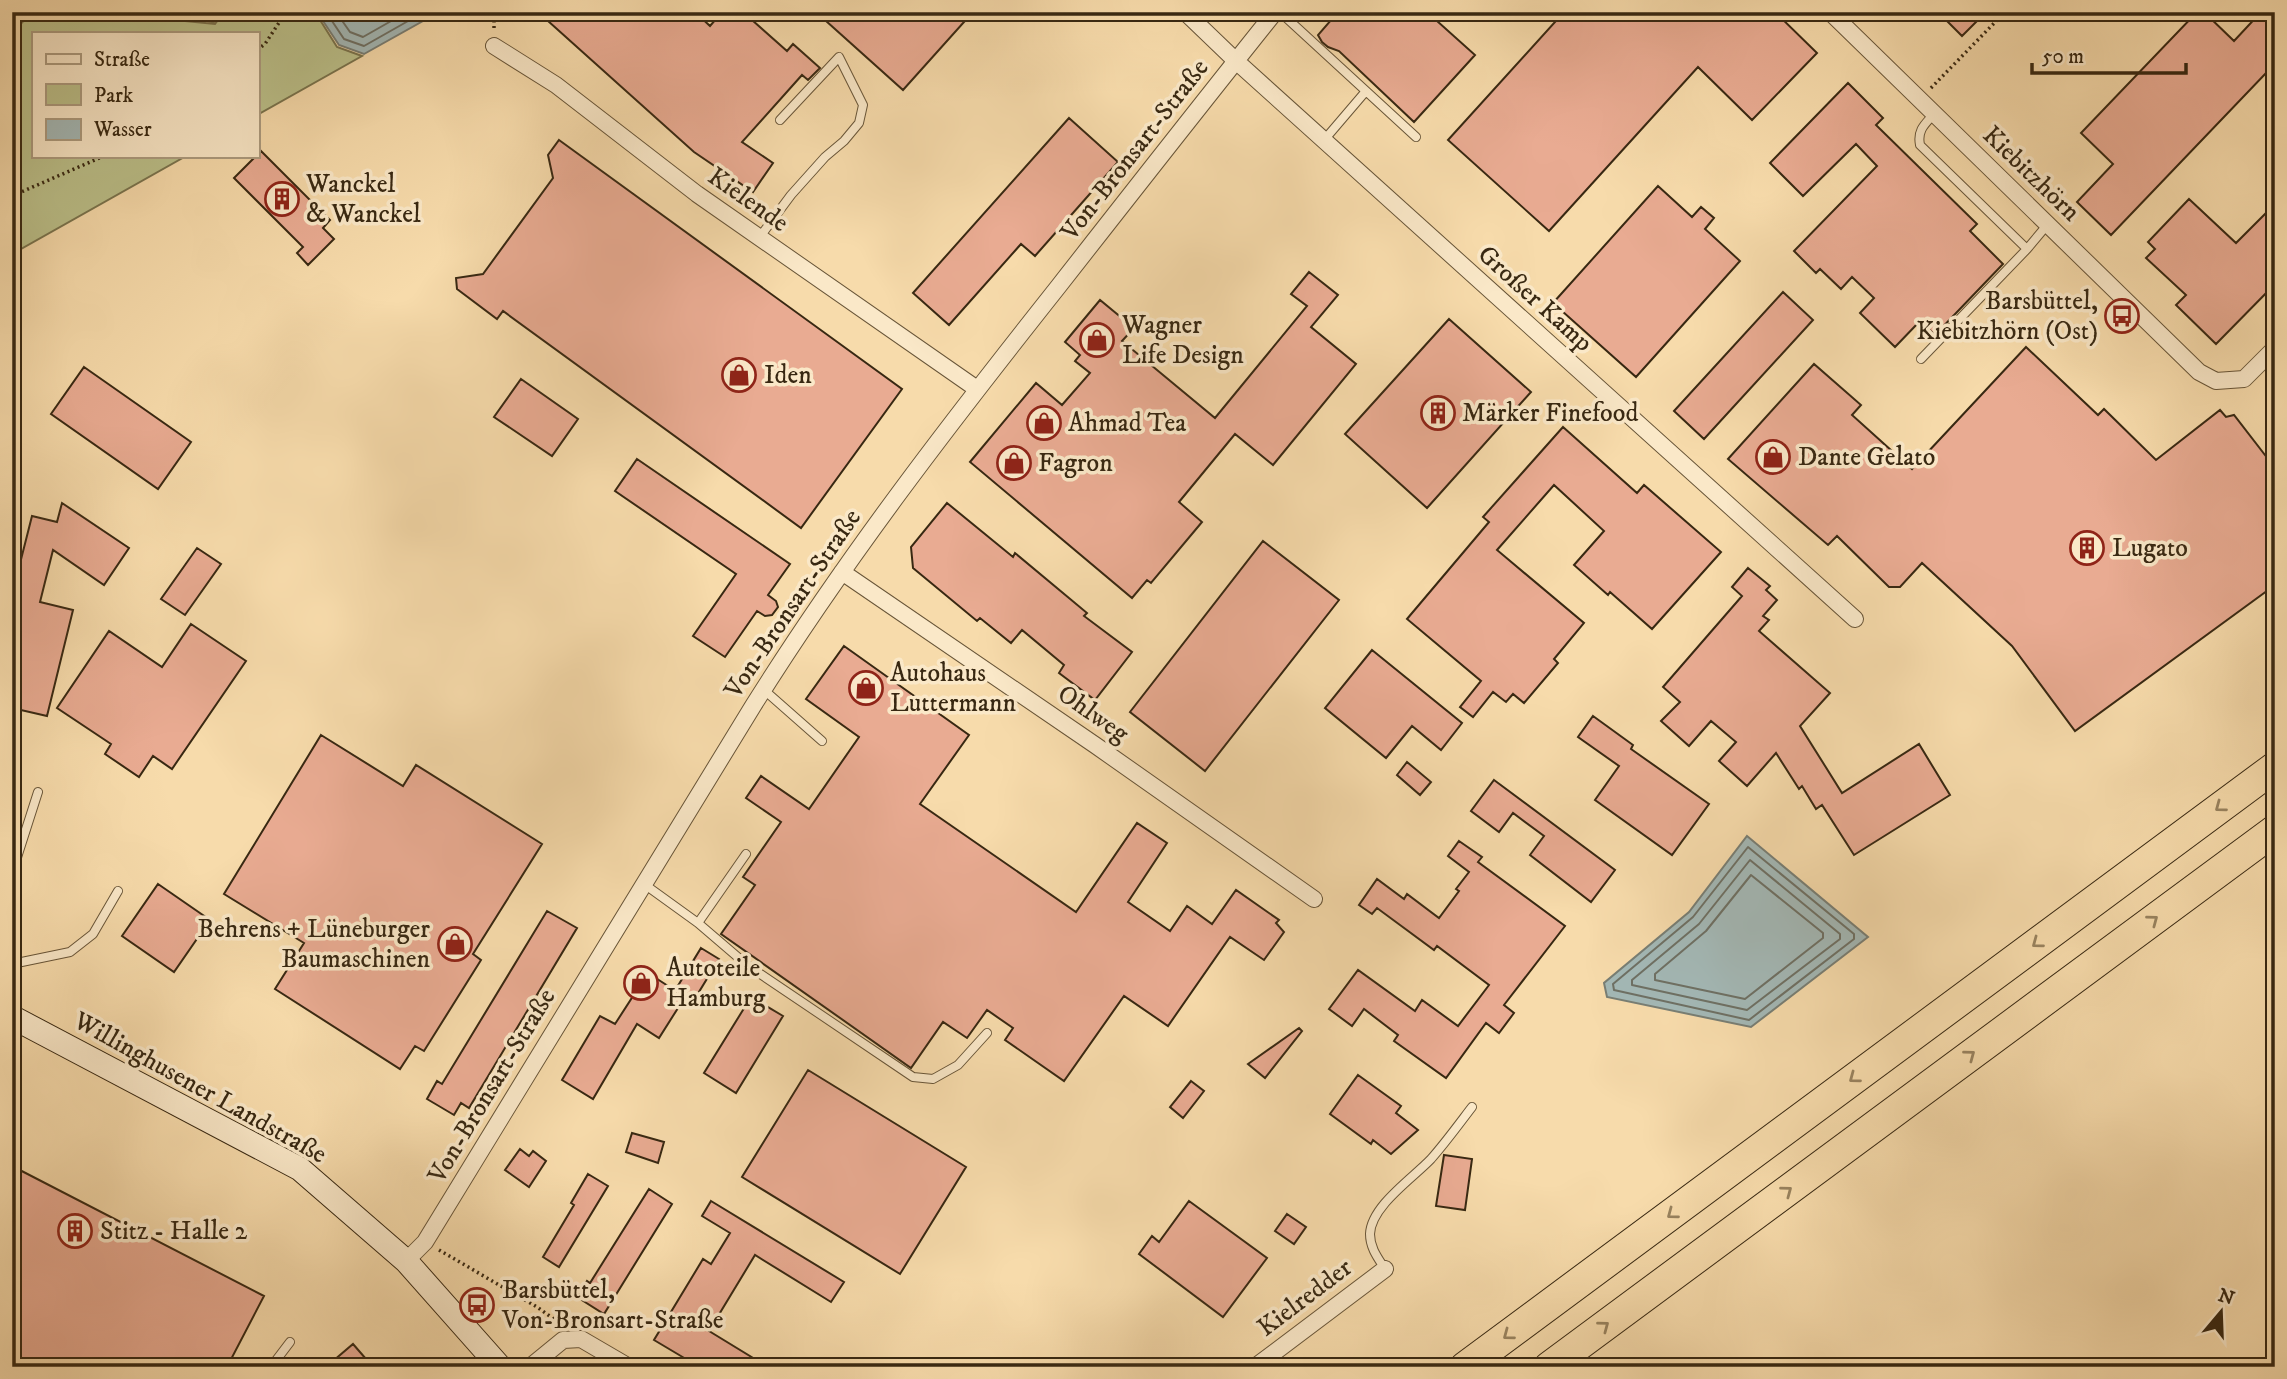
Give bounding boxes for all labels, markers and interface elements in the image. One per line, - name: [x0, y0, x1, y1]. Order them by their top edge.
- legend: [32, 32, 259, 158]
- scale bar: [2032, 32, 2186, 76]
- text: 50 m: [2042, 44, 2084, 70]
- text: Straße: [94, 47, 150, 73]
- street label: Von-Bronsart-Straße: [1053, 53, 1216, 248]
- text: Park: [94, 83, 134, 109]
- text: Wasser: [93, 117, 152, 143]
- street label: Kiebitzhörn: [1975, 119, 2087, 229]
- street label: Kielende: [701, 160, 795, 240]
- place label: Wanckel & Wanckel: [305, 168, 421, 231]
- building icon: Wanckel & Wanckel: [263, 180, 301, 218]
- street label: Großer Kamp: [1470, 239, 1600, 359]
- place label: Barsbüttel, Kiebitzhörn (Ost): [1916, 285, 2098, 348]
- bus stop icon: Barsbüttel, Kiebitzhörn (Ost): [2103, 297, 2141, 335]
- place label: Wagner Life Design: [1121, 309, 1244, 372]
- shop icon: Wagner Life Design: [1078, 321, 1116, 359]
- shop icon: Iden: [720, 356, 758, 394]
- place label: Iden: [764, 359, 812, 392]
- building icon: Märker Finefood: [1419, 394, 1457, 432]
- place label: Märker Finefood: [1462, 397, 1638, 430]
- shop icon: Ahmad Tea: [1025, 404, 1063, 442]
- place label: Ahmad Tea: [1068, 407, 1186, 440]
- shop icon: Dante Gelato: [1754, 438, 1792, 476]
- place label: Dante Gelato: [1798, 441, 1935, 474]
- shop icon: Fagron: [995, 444, 1033, 482]
- place label: Fagron: [1038, 447, 1113, 480]
- street label: Von-Bronsart-Straße: [717, 503, 869, 706]
- building icon: Lugato: [2068, 529, 2106, 567]
- place label: Lugato: [2112, 532, 2188, 565]
- place label: Autohaus Luttermann: [890, 657, 1017, 720]
- shop icon: Autohaus Luttermann: [847, 669, 885, 707]
- street label: Ohlweg: [1051, 678, 1135, 751]
- one-way arrow: [2215, 799, 2228, 812]
- place label: Behrens + Lüneburger Baumaschinen: [197, 913, 430, 976]
- one-way arrow: [2145, 916, 2157, 928]
- shop icon: Behrens + Lüneburger Baumaschinen: [436, 925, 474, 963]
- one-way arrow: [2032, 935, 2045, 947]
- place label: Autoteile Hamburg: [666, 952, 766, 1015]
- shop icon: Autoteile Hamburg: [622, 964, 660, 1002]
- street label: Von-Bronsart-Straße: [420, 983, 563, 1190]
- street label: Willinghusener Landstraße: [67, 1004, 332, 1171]
- one-way arrow: [1962, 1051, 1975, 1064]
- one-way arrow: [1850, 1070, 1862, 1083]
- one-way arrow: [1779, 1187, 1792, 1199]
- one-way arrow: [1667, 1206, 1680, 1218]
- building icon: Stitz - Halle 2: [56, 1212, 94, 1250]
- place label: Stitz - Halle 2: [100, 1215, 248, 1248]
- street label: Kielredder: [1251, 1251, 1359, 1344]
- place label: Barsbüttel, Von-Bronsart-Straße: [501, 1274, 724, 1337]
- north arrow: [2186, 1278, 2256, 1348]
- text: N: [2215, 1284, 2238, 1311]
- bus stop icon: Barsbüttel, Von-Bronsart-Straße: [458, 1286, 496, 1324]
- one-way arrow: [1596, 1322, 1609, 1334]
- one-way arrow: [1503, 1327, 1516, 1339]

